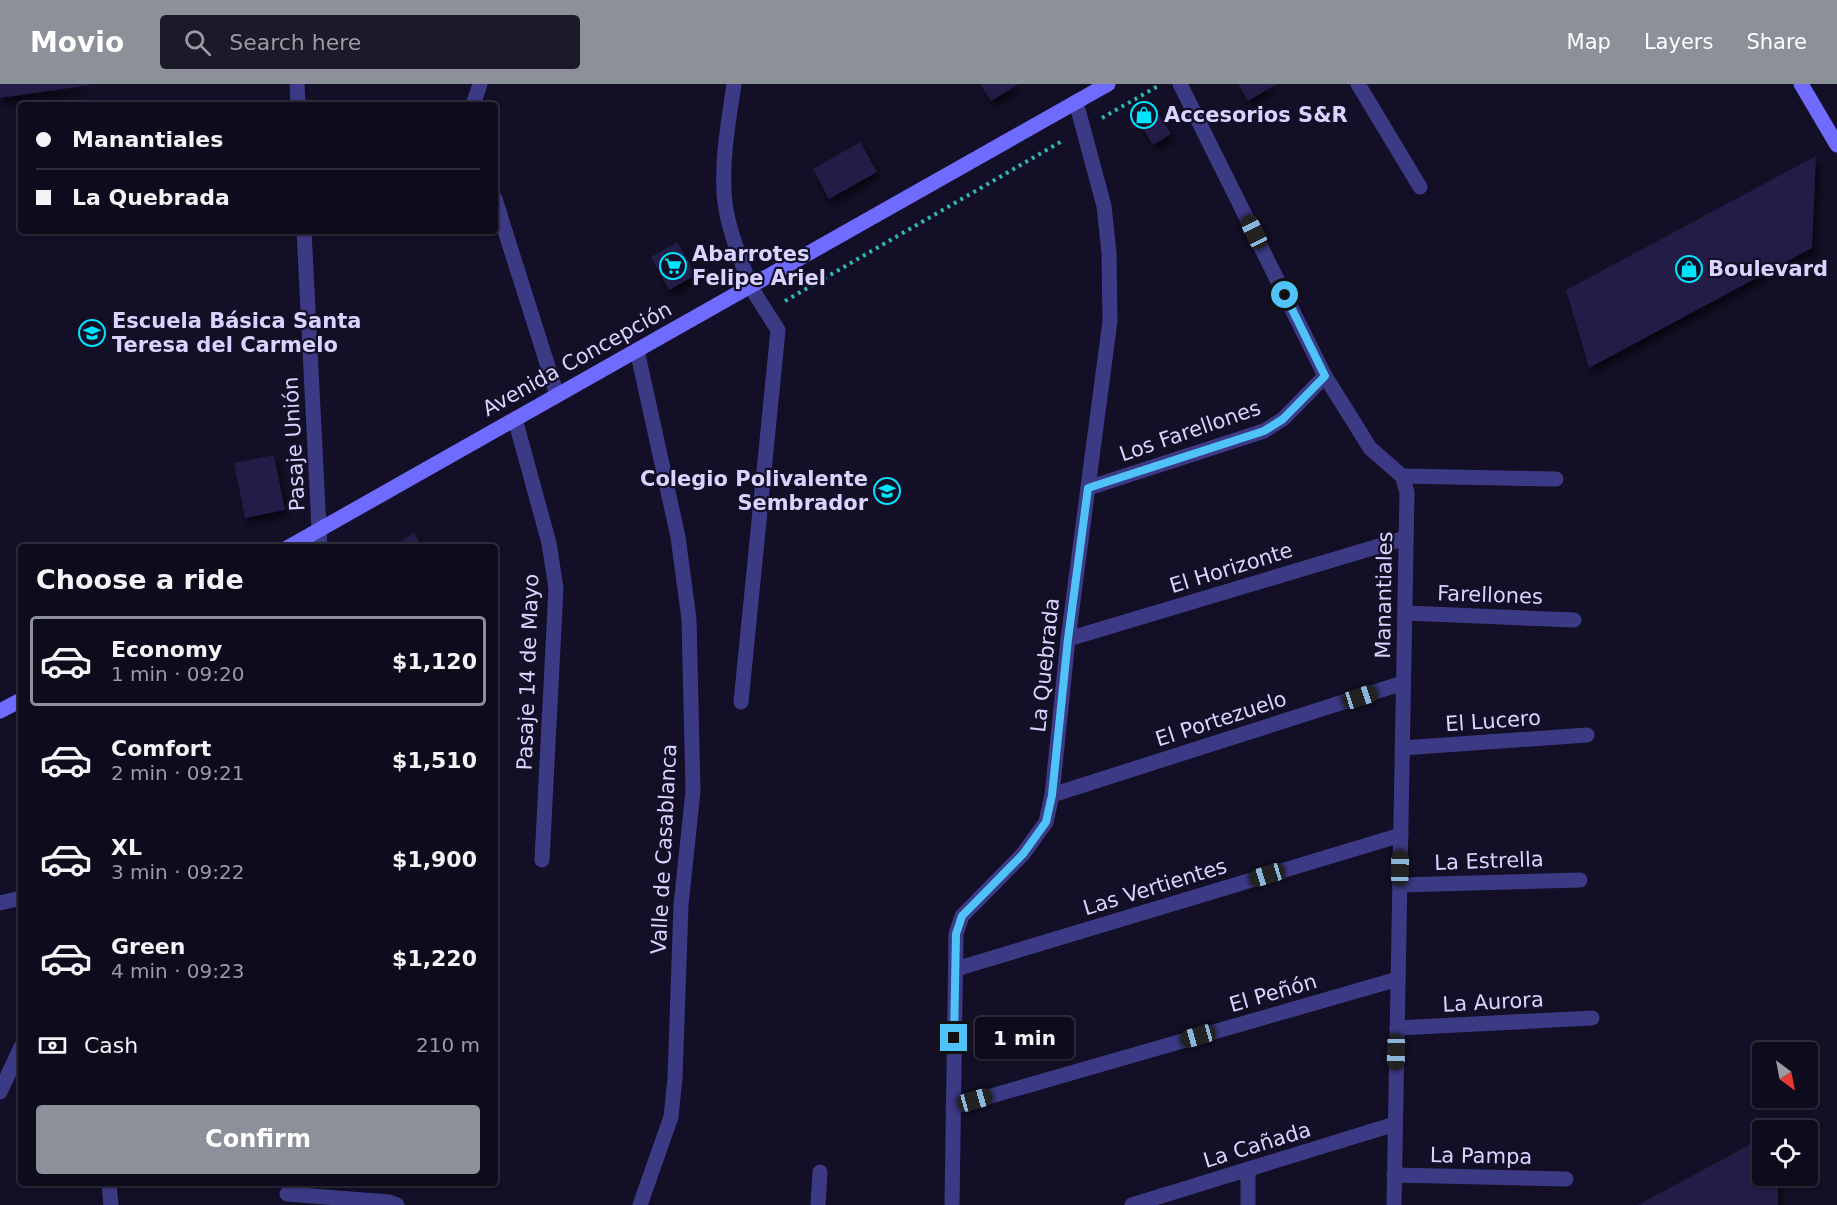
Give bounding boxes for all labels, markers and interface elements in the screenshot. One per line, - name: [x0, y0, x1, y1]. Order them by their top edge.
- search box: [160, 15, 580, 69]
- text: Movio: [30, 26, 124, 59]
- icon: search: [181, 26, 214, 59]
- text: Search here: [229, 30, 361, 55]
- text: Map: [1567, 30, 1611, 54]
- text: Layers: [1644, 30, 1713, 54]
- text: Share: [1746, 30, 1807, 54]
- shop icon: Accesorios S&R: [1129, 100, 1159, 130]
- place label: Accesorios S&R: [1164, 103, 1348, 127]
- text: Manantiales: [72, 127, 223, 152]
- text: La Quebrada: [72, 185, 230, 210]
- car: [1238, 212, 1270, 252]
- place label: Abarrotes Felipe Ariel: [692, 242, 826, 290]
- supermarket icon: Abarrotes Felipe Ariel: [658, 251, 688, 281]
- shop icon: Boulevard: [1674, 254, 1704, 284]
- place label: Boulevard: [1708, 257, 1828, 281]
- route start: [1271, 281, 1298, 308]
- street label: Avenida Concepción: [478, 297, 676, 421]
- place label: Escuela Básica Santa Teresa del Carmelo: [112, 309, 361, 357]
- school or university icon: Escuela Básica Santa Teresa del Carmelo: [77, 318, 107, 348]
- street label: Pasaje Unión: [278, 376, 310, 512]
- street label: Los Farellones: [1116, 396, 1264, 466]
- place label: Colegio Polivalente Sembrador: [640, 467, 869, 515]
- school or university icon: Colegio Polivalente Sembrador: [872, 476, 902, 506]
- street label: Manantiales: [1371, 531, 1397, 659]
- street label: El Horizonte: [1167, 538, 1295, 598]
- text: Choose a ride: [36, 564, 244, 595]
- street label: Pasaje 14 de Mayo: [513, 573, 543, 771]
- street label: Farellones: [1437, 581, 1543, 609]
- street label: La Quebrada: [1026, 597, 1064, 733]
- icon: car: [39, 634, 93, 688]
- text: Economy: [111, 637, 222, 662]
- text: $1,120: [392, 649, 477, 674]
- text: 1 min · 09:20: [111, 662, 245, 686]
- car: [1340, 683, 1380, 711]
- street label: El Portezuelo: [1152, 687, 1290, 751]
- street label: El Lucero: [1444, 706, 1542, 736]
- icon: car: [39, 733, 93, 787]
- text: Comfort: [111, 736, 211, 761]
- street label: Valle de Casablanca: [646, 743, 682, 955]
- text: $1,510: [392, 748, 477, 773]
- text: 2 min · 09:21: [111, 761, 245, 785]
- icon: car: [39, 832, 93, 886]
- text: XL: [111, 835, 142, 860]
- text: $1,900: [392, 847, 477, 872]
- street label: La Estrella: [1434, 847, 1544, 875]
- car: [1391, 850, 1409, 886]
- street label: Las Vertientes: [1080, 854, 1230, 920]
- text: 3 min · 09:22: [111, 860, 245, 884]
- car: [1247, 861, 1287, 889]
- icon: car: [39, 931, 93, 985]
- text: Green: [111, 934, 185, 959]
- text: $1,220: [392, 946, 477, 971]
- text: 4 min · 09:23: [111, 959, 245, 983]
- street label: El Peñón: [1226, 969, 1320, 1017]
- street label: La Aurora: [1442, 987, 1544, 1017]
- callout: 1 min: [975, 1017, 1074, 1059]
- car: [1178, 1022, 1218, 1050]
- route end: [940, 1024, 967, 1051]
- text: 1 min: [993, 1026, 1056, 1050]
- icon: cash: [36, 1029, 69, 1062]
- text: Cash: [84, 1033, 138, 1058]
- text: 210 m: [416, 1033, 480, 1057]
- car: [1387, 1034, 1405, 1070]
- north arrow: [1752, 1042, 1818, 1108]
- map controls: [1752, 1042, 1818, 1186]
- car: [955, 1086, 995, 1114]
- button: Confirm: [36, 1105, 480, 1174]
- street label: La Cañada: [1200, 1117, 1314, 1173]
- button: locate: [1752, 1120, 1818, 1186]
- street label: La Pampa: [1430, 1143, 1532, 1169]

